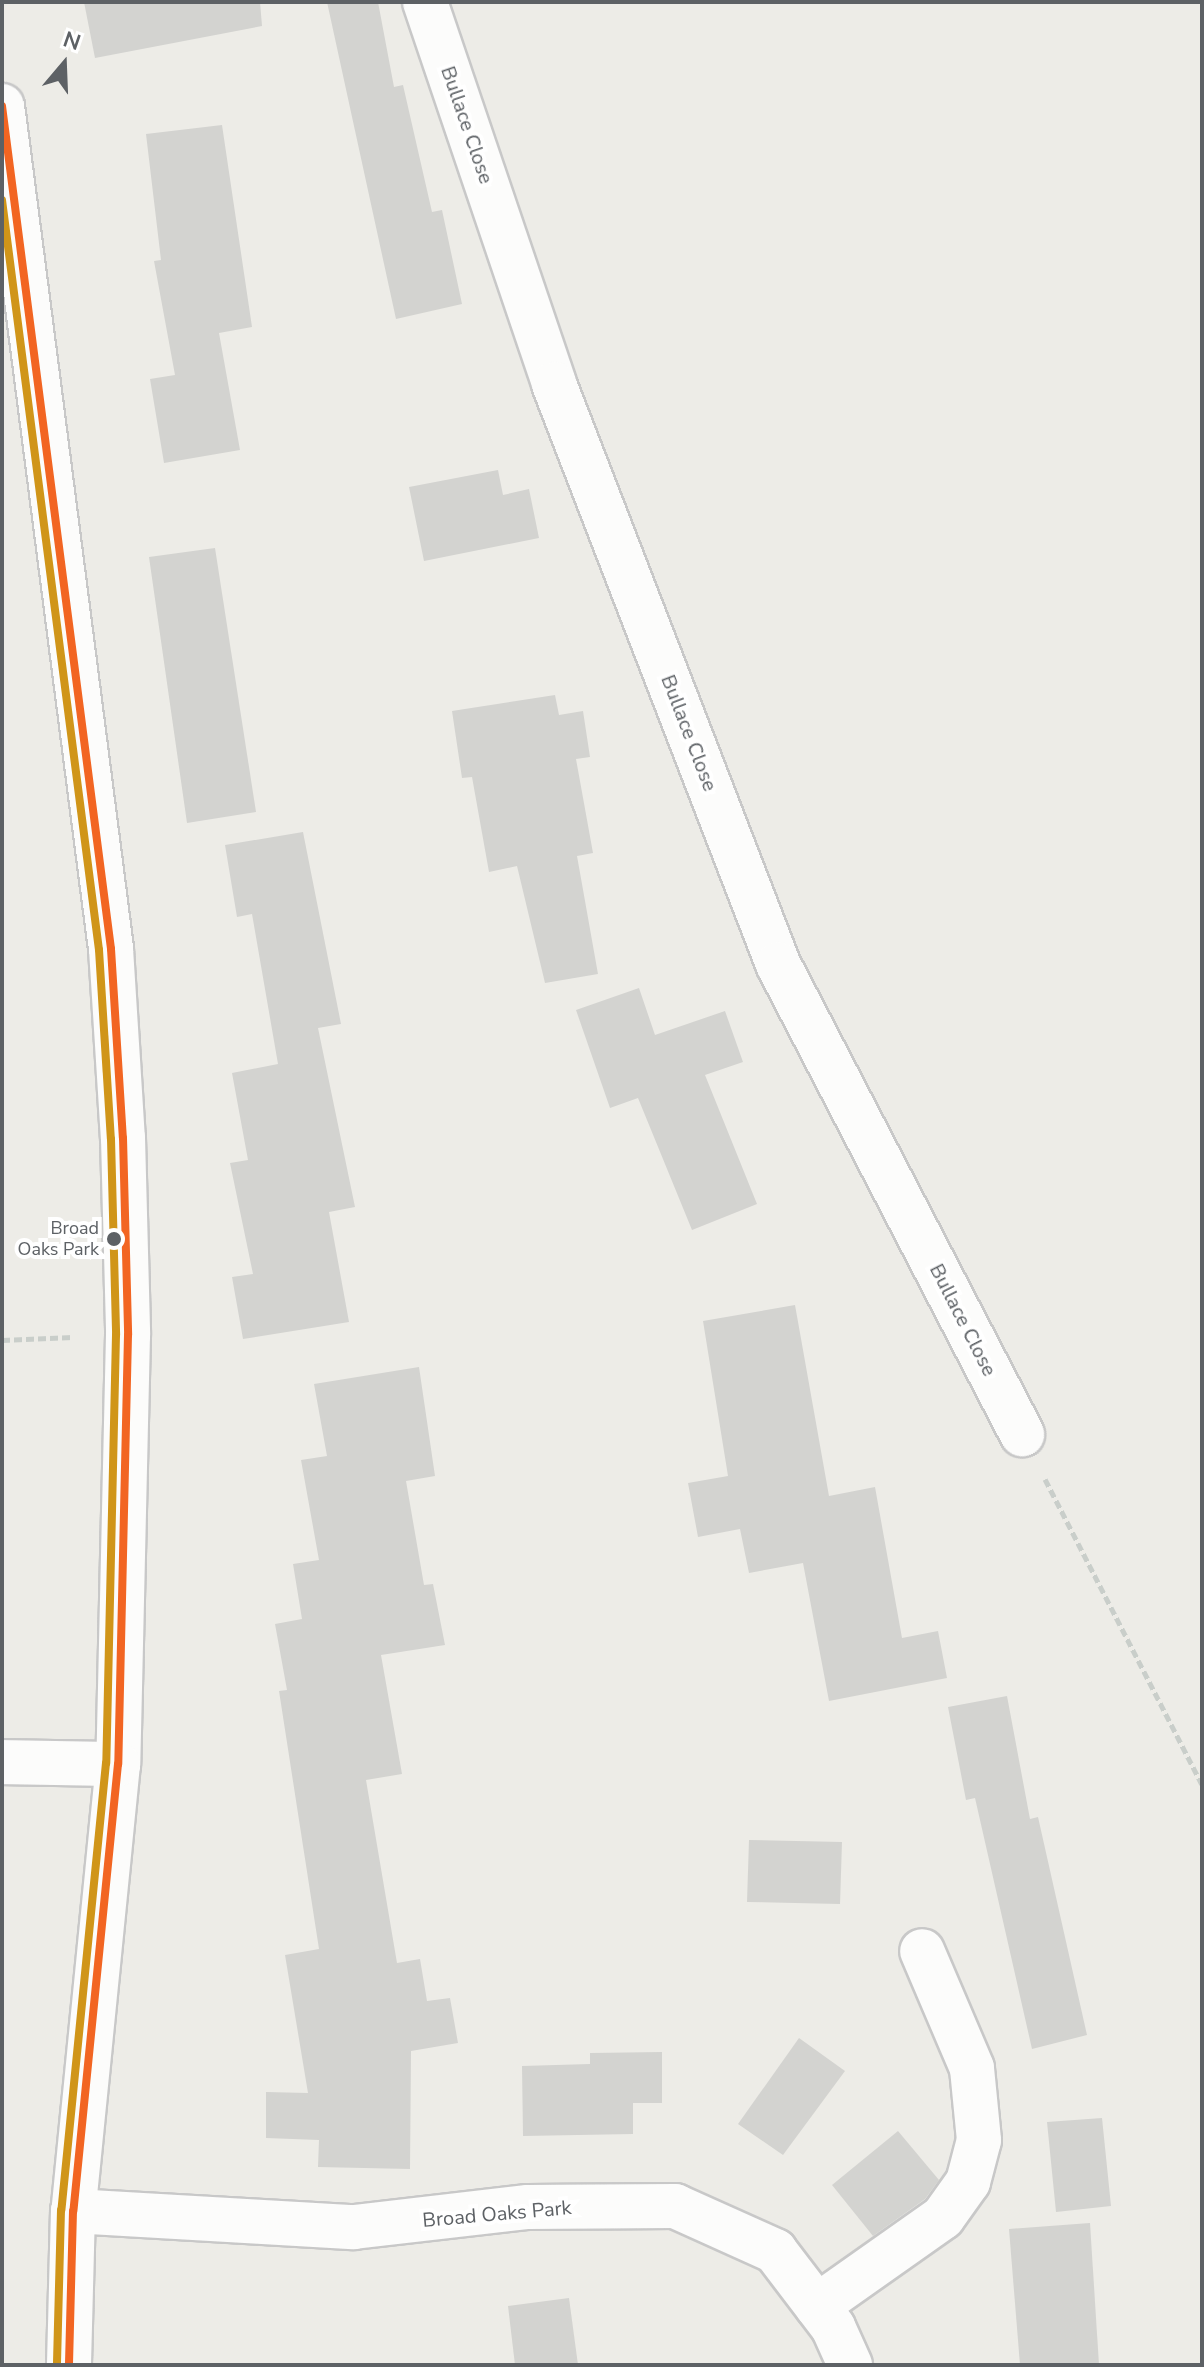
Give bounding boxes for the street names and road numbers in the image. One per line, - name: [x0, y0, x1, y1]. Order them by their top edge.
- street label: Bullace Close: [436, 63, 498, 187]
- street label: Bullace Close: [656, 671, 722, 795]
- street label: Bullace Close: [924, 1260, 1002, 1380]
- street label: Broad Oaks Park: [421, 2196, 573, 2232]

